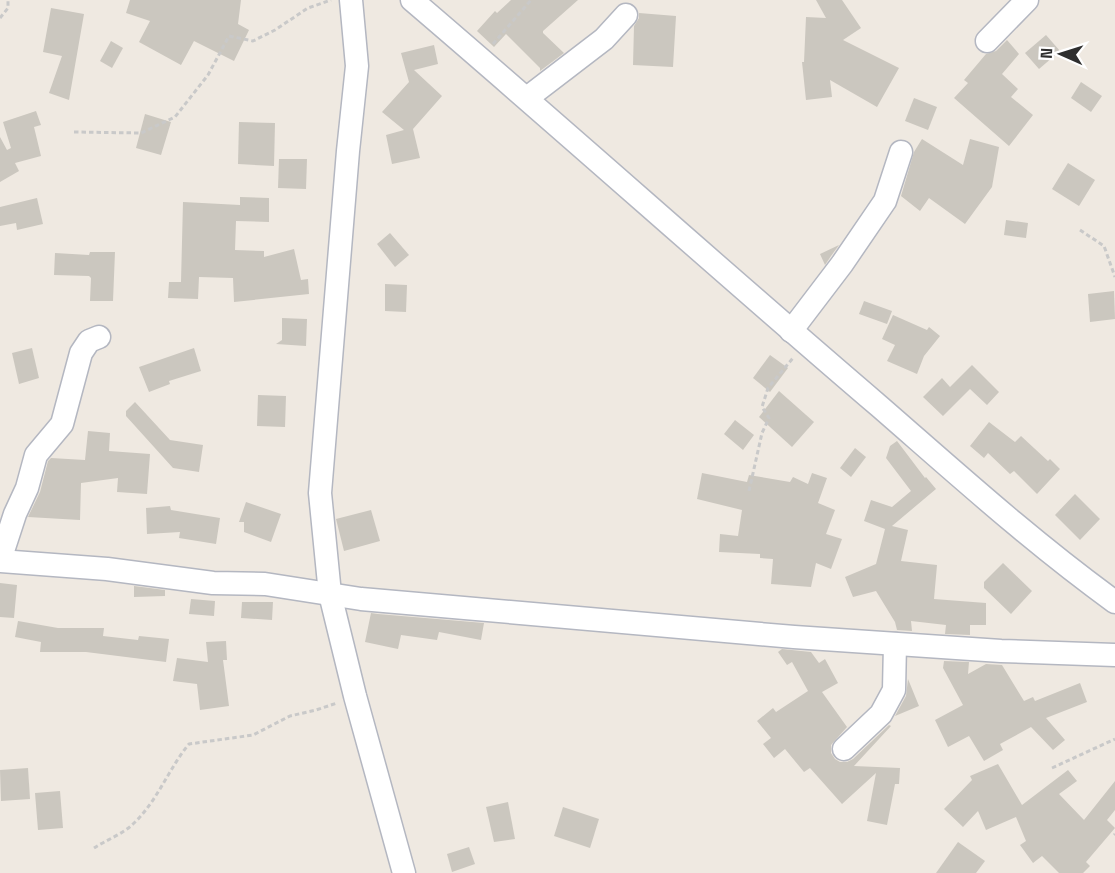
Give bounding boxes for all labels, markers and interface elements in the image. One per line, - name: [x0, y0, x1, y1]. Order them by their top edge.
- north arrow: [1031, 24, 1091, 84]
- text: N: [1036, 47, 1057, 59]

